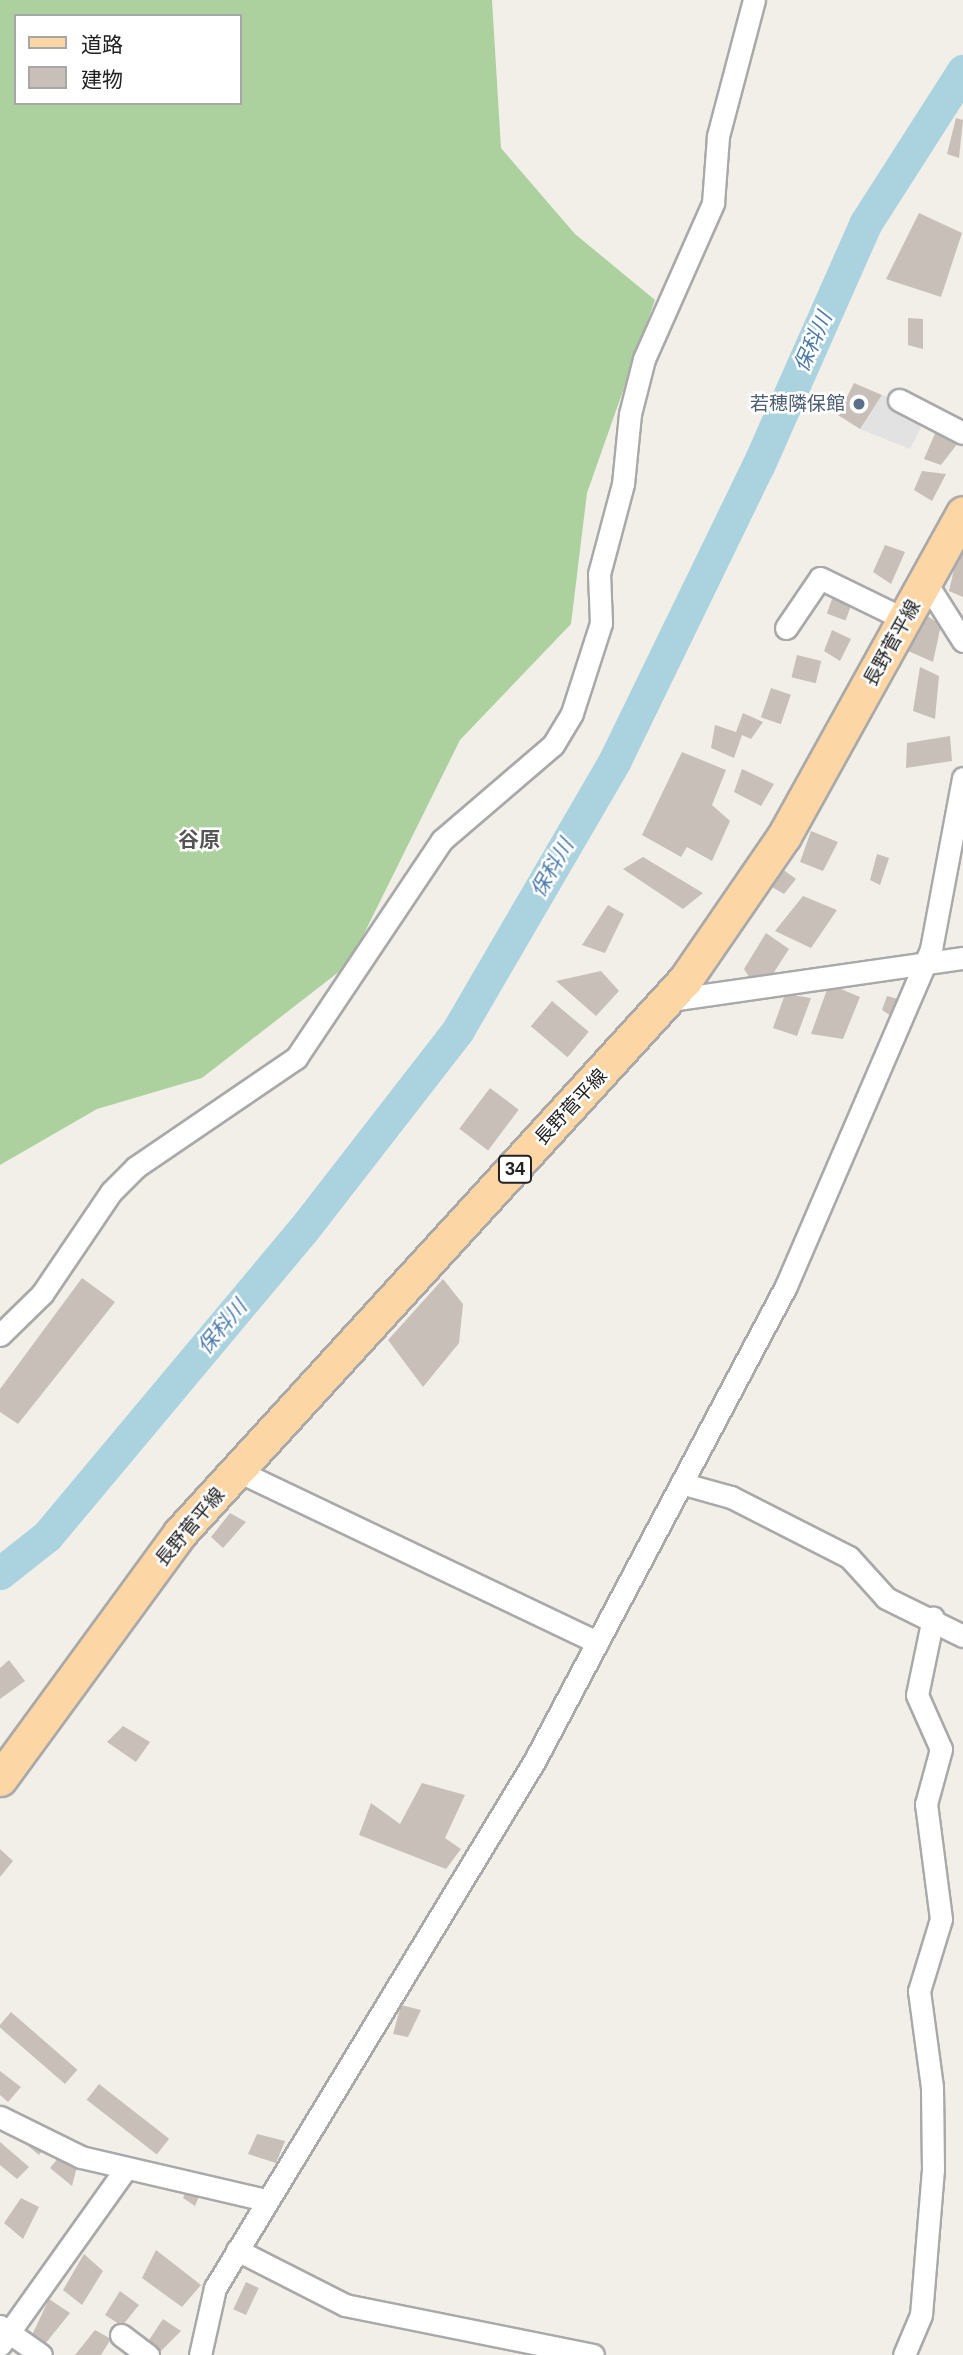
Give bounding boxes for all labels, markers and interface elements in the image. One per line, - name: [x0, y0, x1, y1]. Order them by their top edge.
- legend: [14, 14, 242, 105]
- text: 道路: [81, 33, 123, 56]
- text: 建物: [81, 68, 123, 91]
- water label: 保科川: [789, 308, 837, 376]
- place label: 若穂隣保館: [750, 393, 845, 415]
- marker: 若穂隣保館: [851, 396, 867, 412]
- street label: 長野菅平線: [859, 596, 925, 690]
- district label: 谷原: [178, 827, 220, 853]
- water label: 保科川: [525, 834, 579, 902]
- street label: 長野菅平線: [530, 1064, 612, 1150]
- road number: 34: [498, 1154, 532, 1184]
- water label: 保科川: [192, 1295, 252, 1359]
- street label: 長野菅平線: [151, 1483, 229, 1571]

